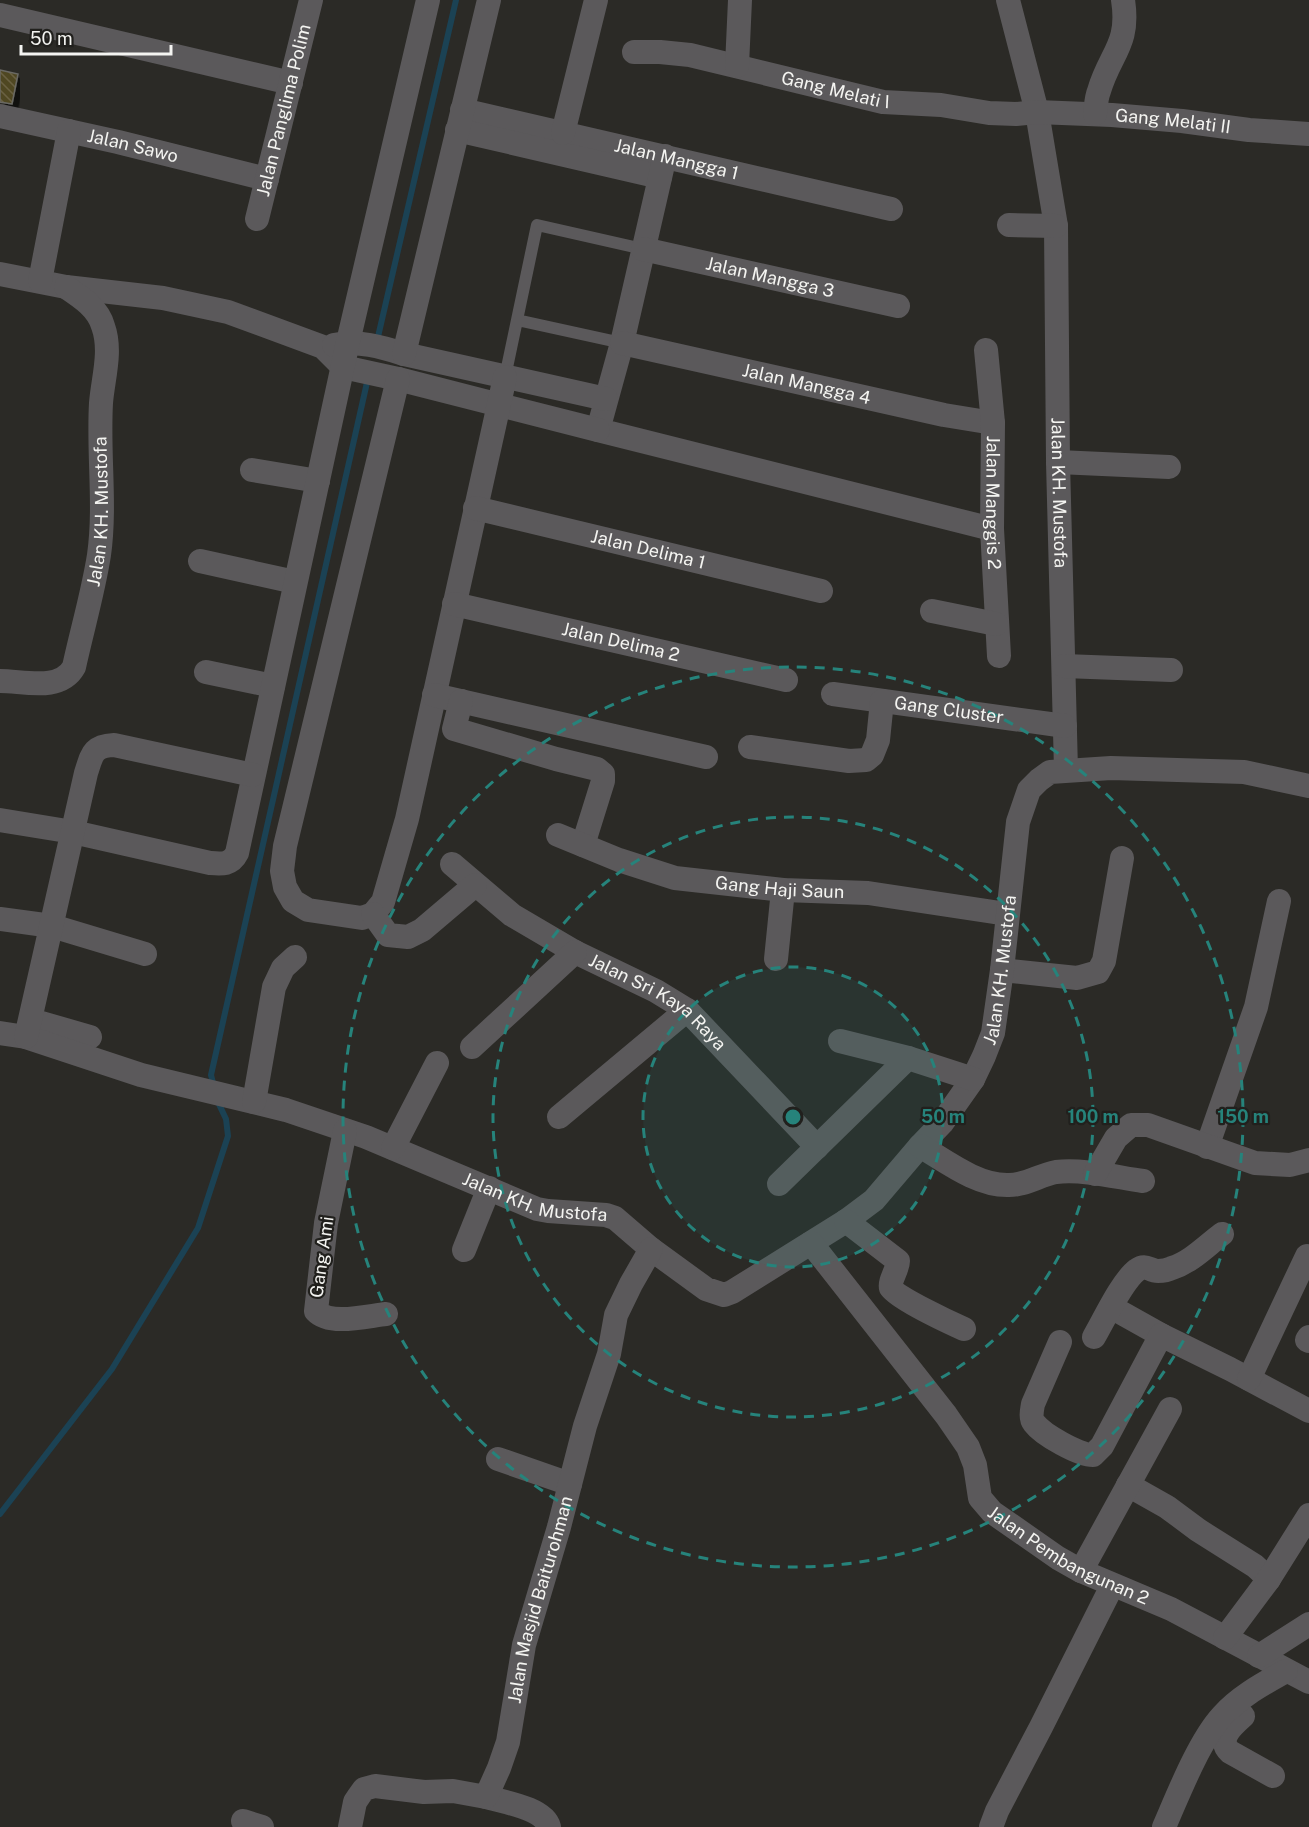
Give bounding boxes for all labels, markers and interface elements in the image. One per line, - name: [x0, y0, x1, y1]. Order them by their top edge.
- scale bar: [21, 18, 171, 56]
- street label: Jalan Panglima Polim: [252, 22, 315, 198]
- text: 50 m: [30, 28, 73, 49]
- street label: Gang Melati I: [779, 67, 890, 112]
- street label: Gang Melati II: [1114, 104, 1232, 137]
- street label: Jalan Sawo: [85, 125, 180, 167]
- street label: Jalan Mangga 1: [612, 134, 741, 183]
- street label: Jalan Mangga 3: [704, 252, 836, 301]
- street label: Jalan Mangga 4: [740, 359, 873, 408]
- street label: Jalan KH. Mustofa: [1048, 417, 1072, 568]
- street label: Jalan Manggis 2: [982, 435, 1005, 570]
- street label: Jalan KH. Mustofa: [82, 436, 112, 588]
- street label: Jalan Delima 1: [589, 525, 708, 573]
- street label: Jalan Delima 2: [560, 618, 682, 665]
- street label: Gang Cluster: [893, 692, 1005, 727]
- street label: Gang Haji Saun: [714, 872, 845, 902]
- street label: Jalan KH. Mustofa: [978, 894, 1020, 1048]
- street label: Jalan Sri Kaya Raya: [585, 949, 731, 1054]
- text: 50 m: [921, 1106, 965, 1127]
- text: 100 m: [1067, 1106, 1119, 1127]
- text: 150 m: [1217, 1106, 1269, 1127]
- centre of rings: [783, 1107, 803, 1127]
- street label: Jalan KH. Mustofa: [460, 1168, 608, 1225]
- street label: Gang Ami: [305, 1215, 338, 1299]
- street label: Jalan Masjid Baiturohman: [504, 1494, 577, 1705]
- street label: Jalan Pembangunan 2: [984, 1501, 1152, 1609]

